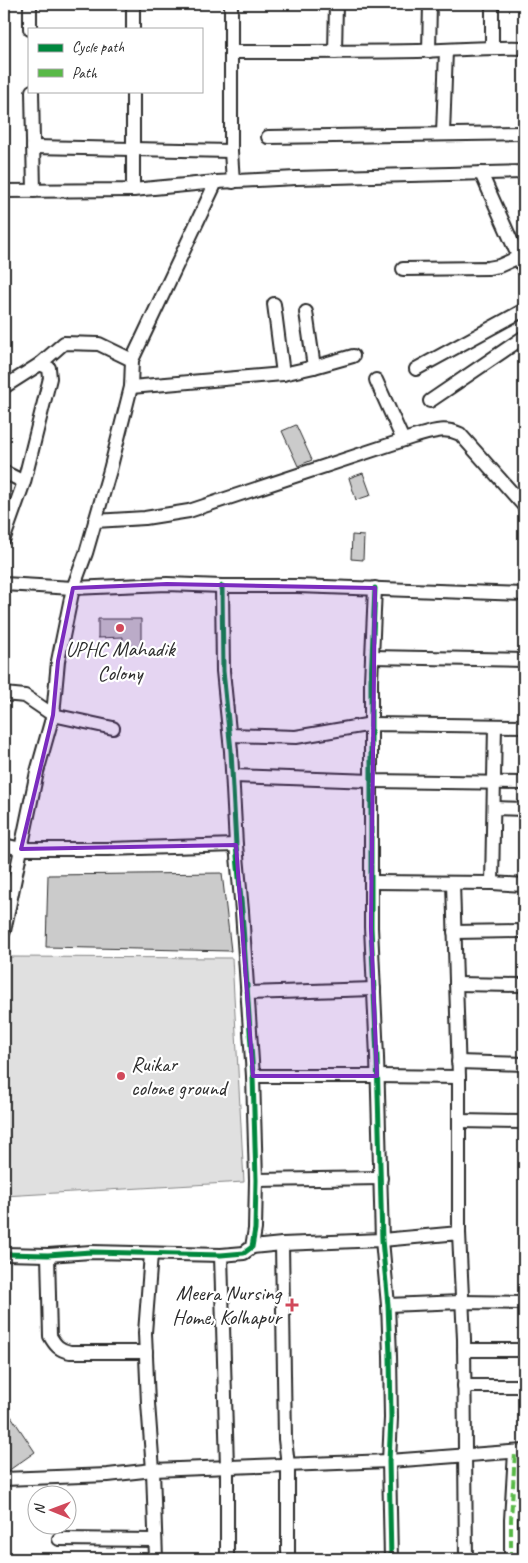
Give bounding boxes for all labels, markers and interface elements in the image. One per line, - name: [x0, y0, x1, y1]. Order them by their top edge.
- legend: [28, 28, 202, 92]
- text: Cycle path: [72, 38, 124, 57]
- text: Path: [72, 64, 98, 83]
- marker: UPHC Mahadik Colony: [114, 622, 126, 634]
- place label: UPHC Mahadik Colony: [65, 636, 176, 686]
- place label: Ruikar colone ground: [131, 1051, 230, 1101]
- marker: Ruikar colone ground: [115, 1070, 127, 1082]
- place label: Meera Nursing Home, Kolhapur: [172, 1280, 283, 1330]
- marker: Meera Nursing Home, Kolhapur: [285, 1298, 299, 1312]
- north arrow: [28, 1486, 78, 1536]
- text: N: [31, 1503, 48, 1514]

